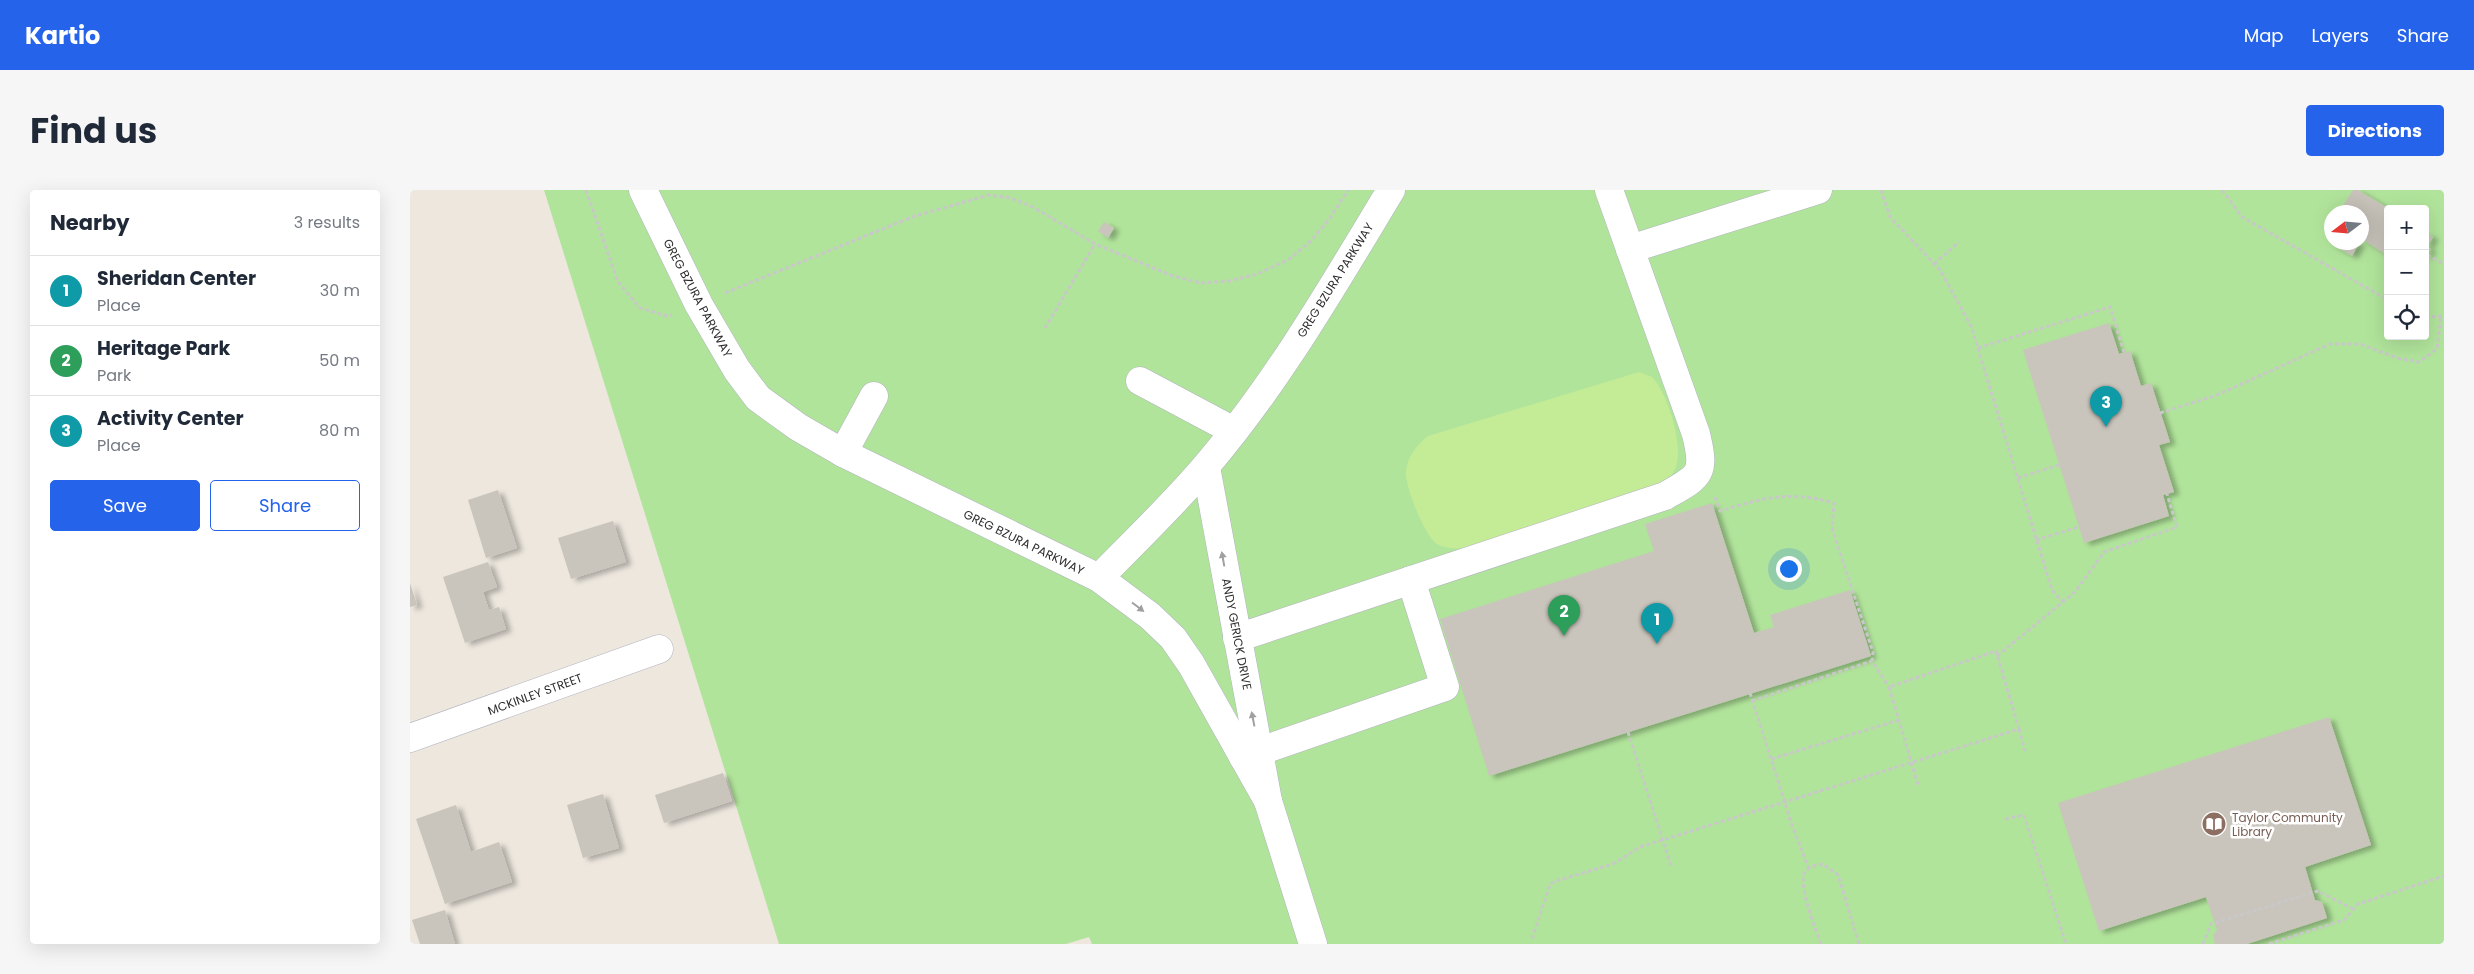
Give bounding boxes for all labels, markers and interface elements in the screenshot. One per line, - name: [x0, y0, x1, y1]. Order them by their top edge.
- text: Kartio: [25, 19, 100, 52]
- text: Map: [2244, 23, 2284, 48]
- text: Layers: [2312, 23, 2369, 48]
- text: Share: [2397, 23, 2449, 48]
- button: Directions: [2306, 105, 2444, 156]
- text: Find us: [30, 106, 157, 155]
- north arrow: [2324, 205, 2369, 250]
- map controls: [2384, 205, 2429, 340]
- button: +: [2384, 205, 2429, 250]
- text: Nearby: [50, 208, 130, 237]
- text: 3 results: [294, 211, 360, 234]
- street label: GREG BZURA PARKWAY: [1293, 219, 1377, 341]
- street label: GREG BZURA PARKWAY: [659, 236, 737, 360]
- button: −: [2384, 250, 2429, 295]
- text: Sheridan Center: [97, 265, 256, 292]
- text: 1: [63, 279, 69, 302]
- text: 30 m: [320, 279, 360, 302]
- text: Place: [97, 294, 141, 317]
- button: locate: [2384, 295, 2429, 340]
- text: Heritage Park: [97, 335, 230, 362]
- text: 2: [61, 349, 71, 372]
- text: 50 m: [319, 349, 360, 372]
- text: Park: [97, 364, 131, 387]
- pin: 3: [2090, 386, 2122, 427]
- text: Activity Center: [97, 405, 244, 432]
- text: 3: [61, 419, 71, 442]
- text: 80 m: [319, 419, 360, 442]
- text: Place: [97, 434, 141, 457]
- button: Save: [50, 480, 200, 531]
- button: Share: [210, 480, 360, 531]
- street label: GREG BZURA PARKWAY: [961, 505, 1087, 579]
- one-way arrow: [1218, 551, 1226, 567]
- your location: [1776, 556, 1802, 582]
- street label: ANDY GERICK DRIVE: [1218, 577, 1256, 691]
- pin: 2: [1548, 595, 1580, 636]
- one-way arrow: [1131, 602, 1144, 613]
- pin: 1: [1641, 603, 1673, 644]
- street label: MCKINLEY STREET: [485, 669, 585, 719]
- one-way arrow: [1248, 711, 1256, 727]
- place label: Taylor Community Library: [2232, 809, 2343, 840]
- library icon: Taylor Community Library: [2201, 811, 2227, 837]

